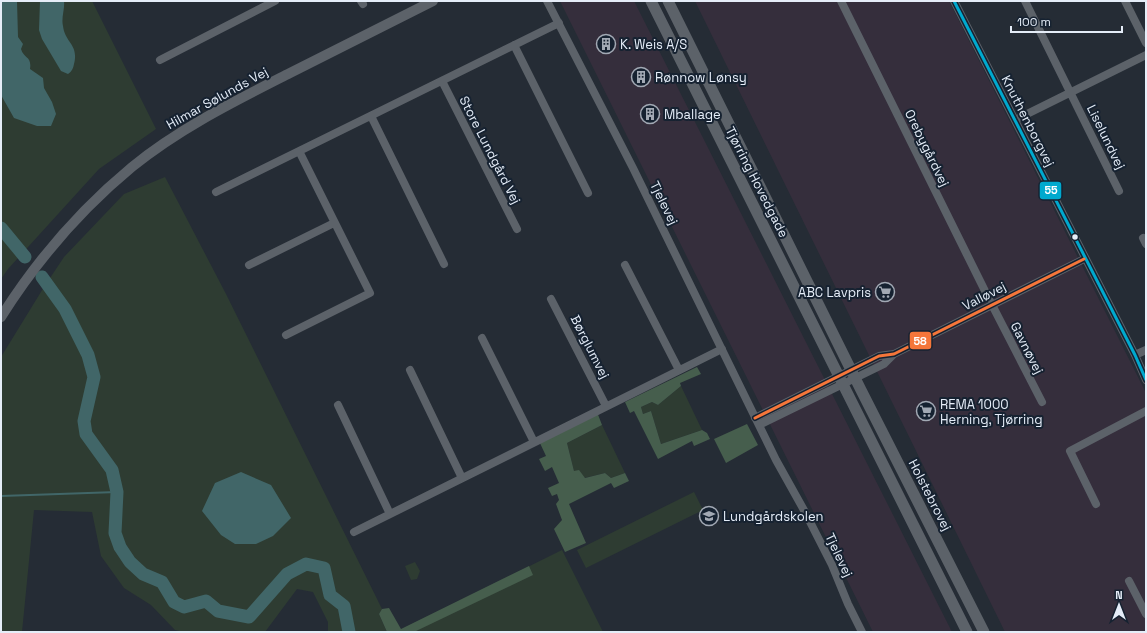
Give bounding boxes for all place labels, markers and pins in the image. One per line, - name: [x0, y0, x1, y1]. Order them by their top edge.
- building icon: K. Weis A/S: [595, 33, 617, 55]
- place label: K. Weis A/S: [620, 36, 687, 53]
- building icon: Rønnow Lønsy: [630, 66, 652, 88]
- place label: Rønnow Lønsy: [655, 69, 747, 86]
- building icon: Mballage: [639, 103, 661, 125]
- place label: Mballage: [664, 106, 721, 123]
- unlabelled marker: [1070, 232, 1080, 242]
- supermarket icon: ABC Lavpris: [874, 281, 896, 303]
- place label: ABC Lavpris: [798, 284, 871, 301]
- place label: REMA 1000 Herning, Tjørring: [940, 396, 1043, 428]
- supermarket icon: REMA 1000 Herning, Tjørring: [915, 400, 937, 422]
- school or university icon: Lundgårdskolen: [698, 505, 720, 527]
- place label: Lundgårdskolen: [723, 508, 824, 525]

